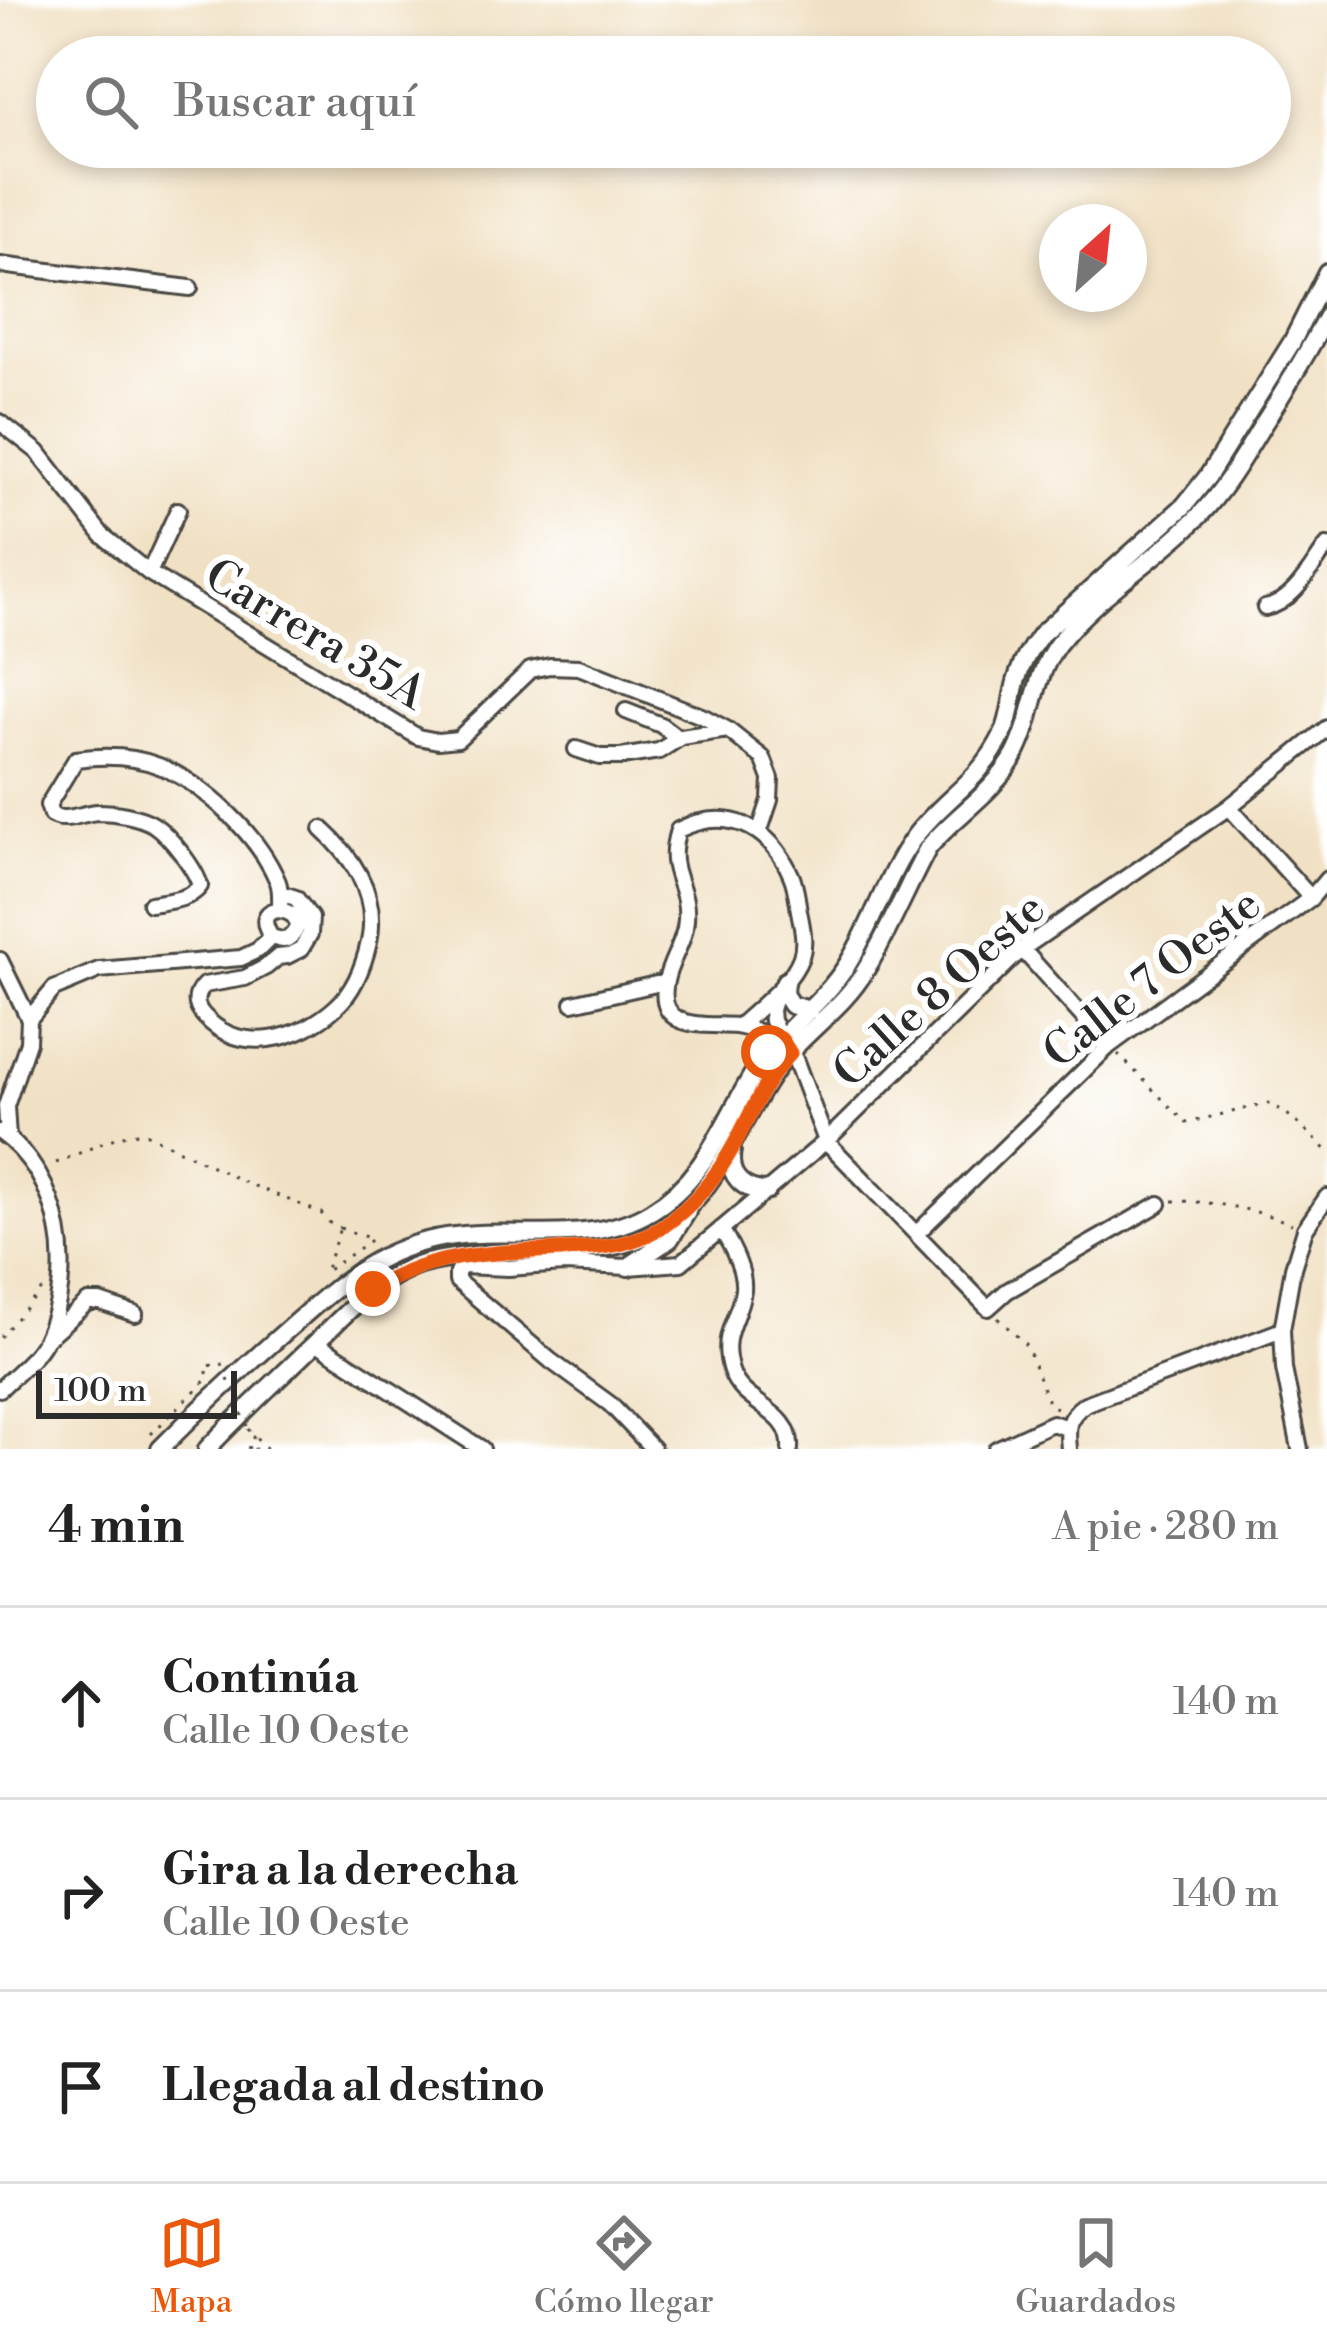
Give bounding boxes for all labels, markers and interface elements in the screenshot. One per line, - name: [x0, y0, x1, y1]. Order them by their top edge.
- search box: [36, 36, 1291, 168]
- icon: search: [78, 69, 144, 135]
- text: Buscar aquí: [174, 74, 416, 131]
- north arrow: [1039, 204, 1147, 312]
- street label: Carrera 35A: [194, 547, 436, 724]
- street label: Calle 7 Oeste: [1032, 876, 1273, 1082]
- street label: Calle 8 Oeste: [822, 881, 1057, 1101]
- route start: [741, 1025, 795, 1079]
- route end: [346, 1262, 400, 1316]
- scale bar: [36, 1365, 237, 1418]
- text: 100 m: [54, 1371, 147, 1412]
- text: 4 min: [48, 1495, 184, 1559]
- text: A pie · 280 m: [1052, 1503, 1279, 1552]
- text: Continúa: [162, 1650, 358, 1707]
- icon: ahead: [48, 1670, 114, 1736]
- text: 140 m: [1172, 1678, 1279, 1727]
- text: Calle 10 Oeste: [162, 1707, 410, 1756]
- text: Gira a la derecha: [162, 1842, 518, 1899]
- icon: right: [48, 1862, 114, 1928]
- text: 140 m: [1172, 1870, 1279, 1919]
- text: Calle 10 Oeste: [162, 1899, 410, 1948]
- icon: arrive: [48, 2054, 114, 2120]
- text: Llegada al destino: [162, 2058, 545, 2115]
- tab: Mapa: [151, 2210, 232, 2323]
- tab: Cómo llegar: [534, 2210, 714, 2323]
- tab: Guardados: [1015, 2210, 1176, 2323]

